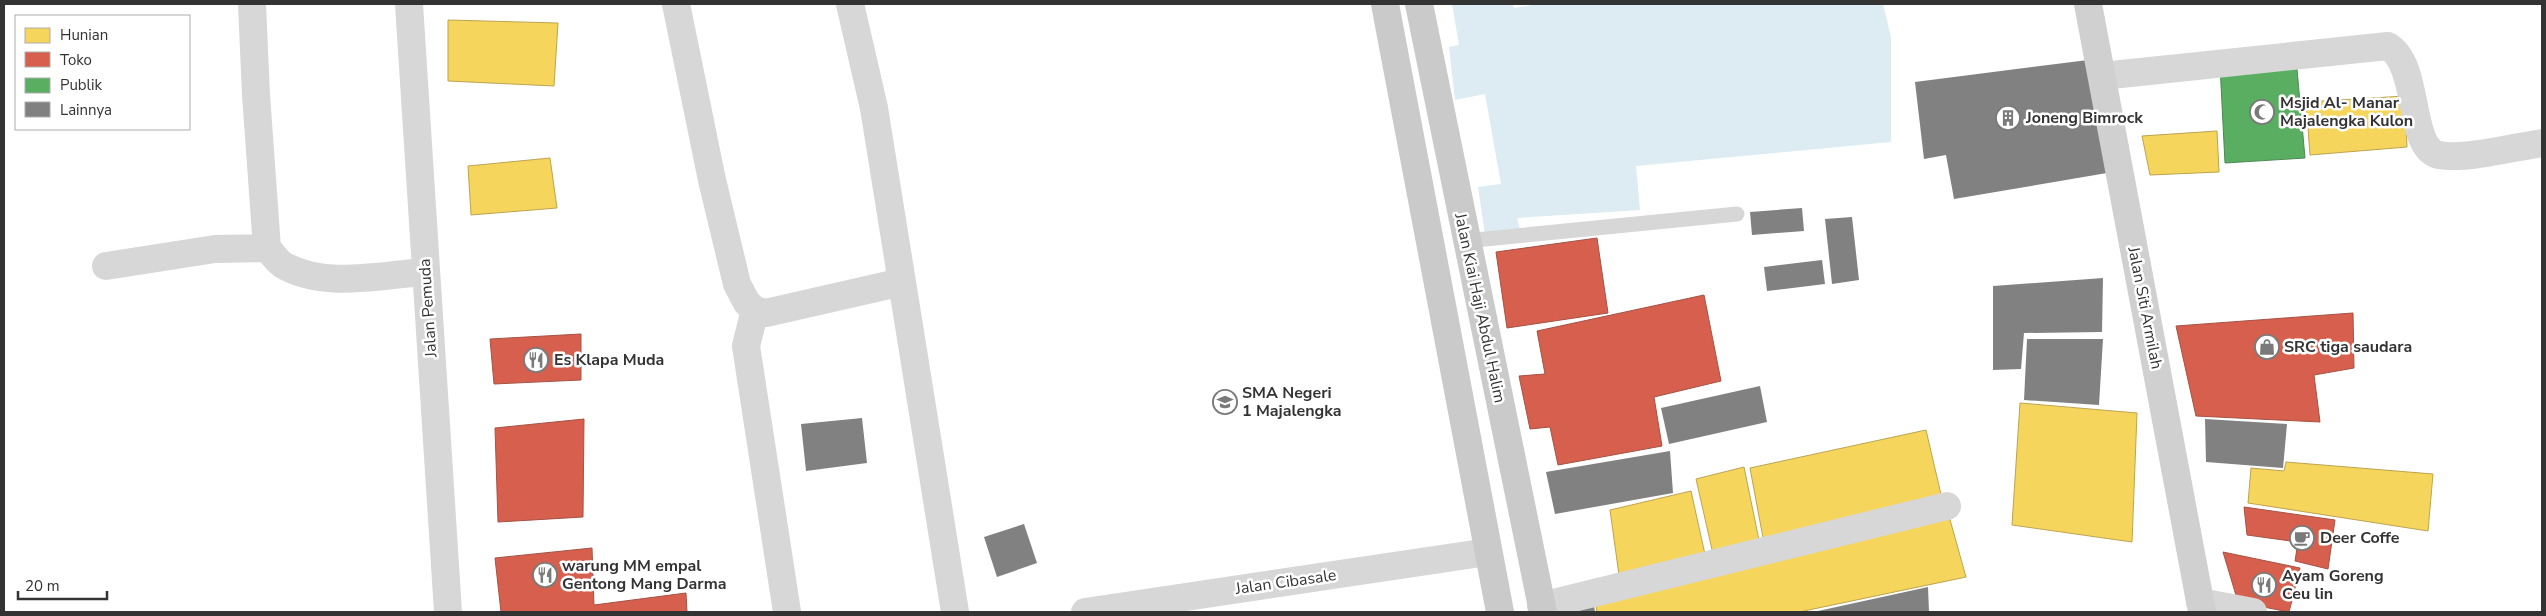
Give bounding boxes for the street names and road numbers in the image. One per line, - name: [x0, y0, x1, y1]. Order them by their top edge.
- street label: Jalan Kiai Haji Abdul Halim: [1449, 210, 1511, 405]
- street label: Jalan Siti Armilah: [2122, 244, 2168, 371]
- street label: Jalan Pemuda: [414, 258, 442, 359]
- street label: Jalan Cibasale: [1233, 564, 1338, 600]

